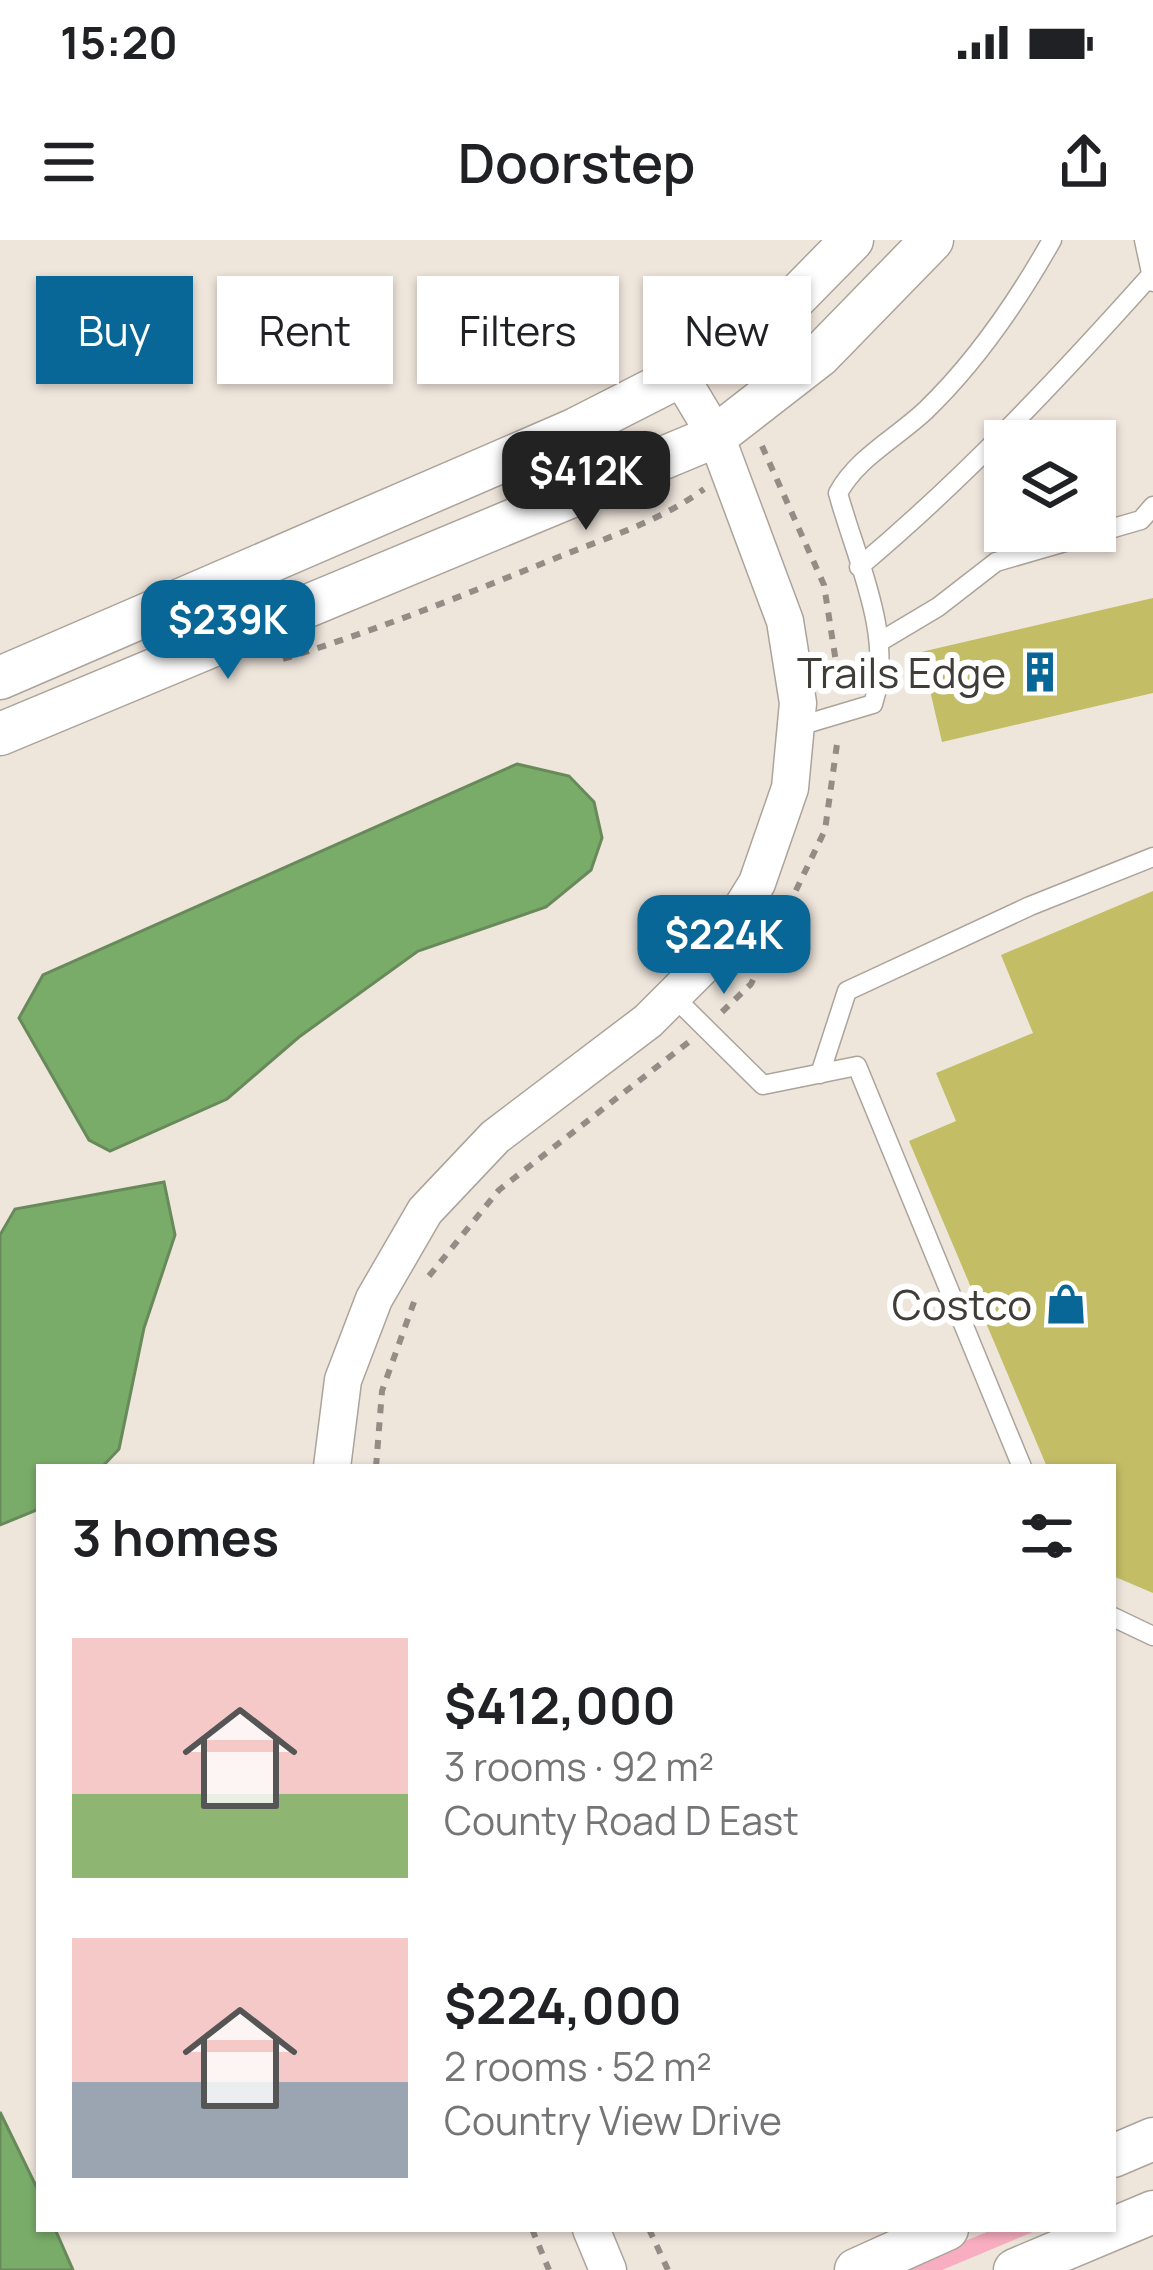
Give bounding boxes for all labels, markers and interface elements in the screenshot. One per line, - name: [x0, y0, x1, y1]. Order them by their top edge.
- text: 15:20: [60, 11, 178, 73]
- text: Doorstep: [458, 125, 695, 199]
- icon: menu: [36, 129, 102, 195]
- icon: share: [1051, 129, 1117, 195]
- chip: Buy: [36, 276, 193, 384]
- chip: Rent: [217, 276, 393, 384]
- chip: Filters: [417, 276, 619, 384]
- chip: New: [643, 276, 811, 384]
- map controls: [984, 420, 1116, 552]
- button: layers: [984, 420, 1116, 552]
- pin: $412K: [502, 431, 670, 533]
- text: $412K: [529, 443, 643, 497]
- pin: $239K: [144, 580, 312, 682]
- text: $239K: [168, 592, 288, 646]
- place label: Trails Edge: [797, 643, 1006, 701]
- building icon: Trails Edge: [1017, 649, 1063, 695]
- pin: $224K: [640, 895, 808, 997]
- text: $224K: [664, 907, 784, 961]
- place label: Costco: [892, 1275, 1032, 1333]
- shop icon: Costco: [1043, 1281, 1089, 1327]
- text: 3 homes: [72, 1502, 279, 1571]
- icon: filters: [1014, 1503, 1080, 1569]
- text: $412,000: [444, 1670, 676, 1739]
- icon: home: [168, 1686, 312, 1830]
- text: 3 rooms · 92 m²: [444, 1739, 714, 1793]
- text: County Road D East: [444, 1793, 799, 1847]
- text: $224,000: [444, 1970, 682, 2039]
- icon: home: [168, 1986, 312, 2130]
- text: 2 rooms · 52 m²: [444, 2039, 712, 2093]
- text: Country View Drive: [444, 2093, 782, 2147]

